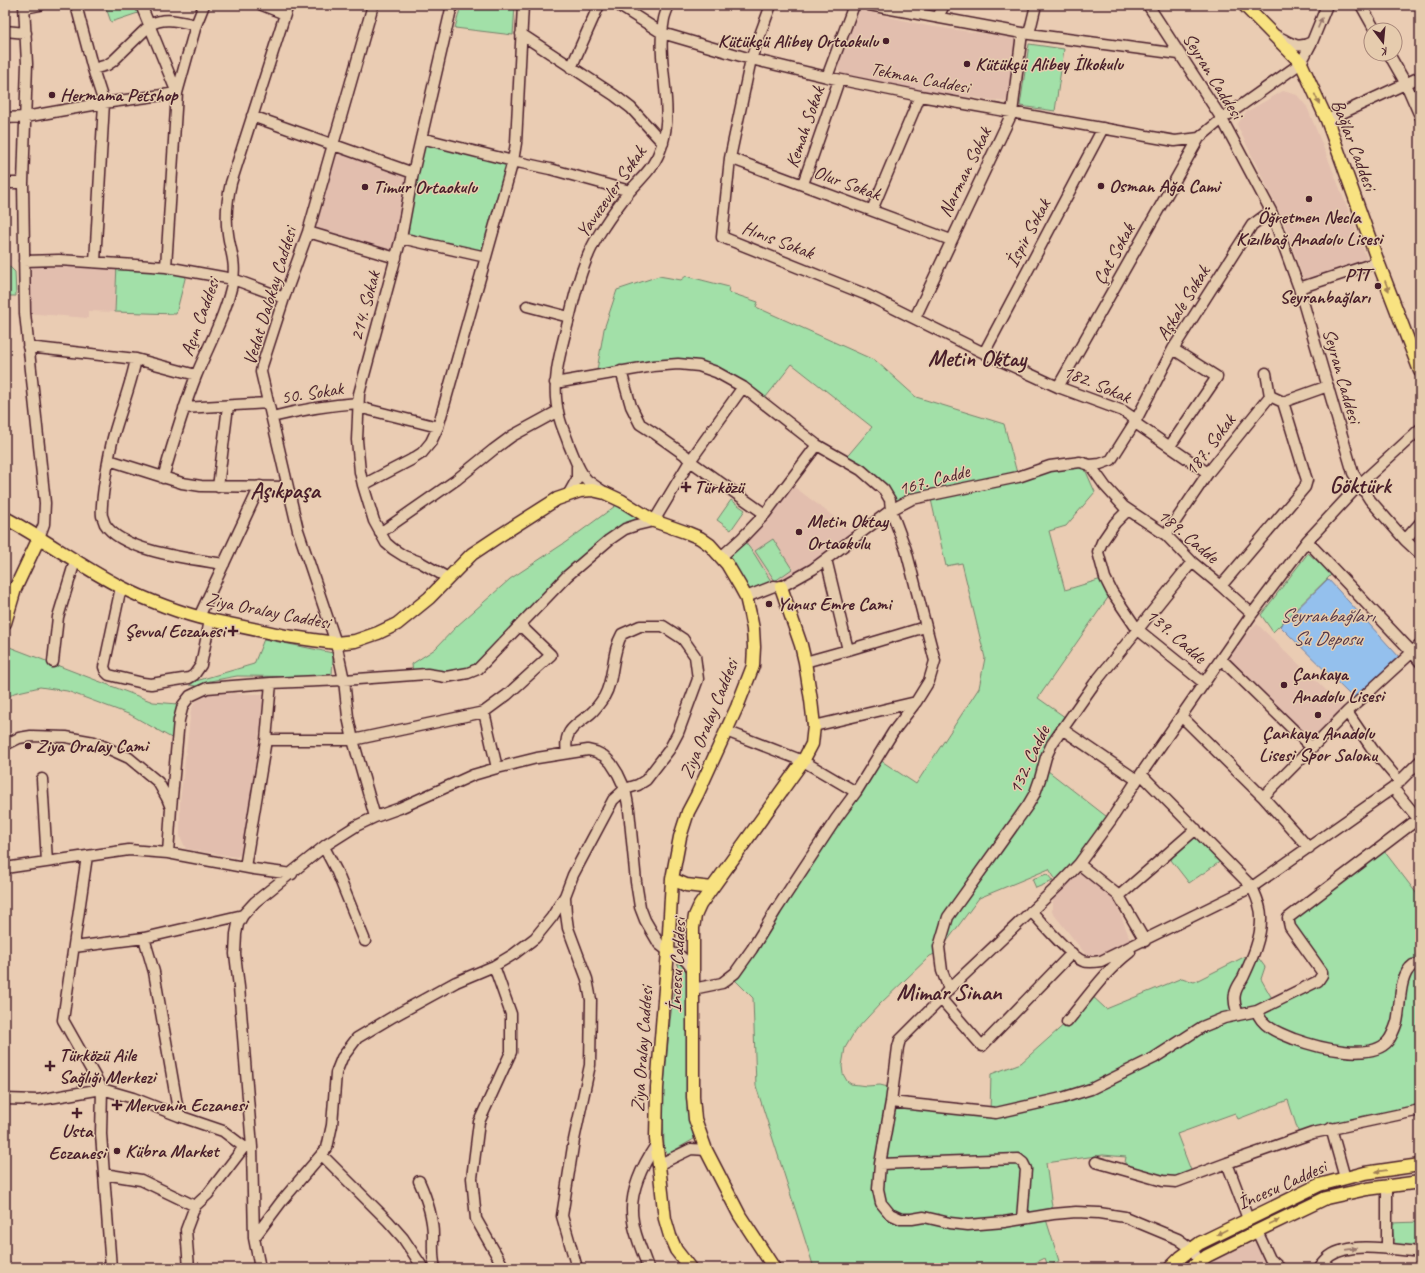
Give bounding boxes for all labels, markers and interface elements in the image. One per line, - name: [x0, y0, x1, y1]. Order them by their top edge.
- one-way arrow: [1317, 17, 1323, 29]
- north arrow: [1363, 22, 1403, 62]
- place label: Kütükçü Alibey Ortaokulu: [718, 29, 880, 53]
- street label: Seyran Caddesi: [1177, 29, 1250, 126]
- marker: Kütükçü Alibey Ortaokulu: [881, 36, 891, 46]
- text: K: [1379, 44, 1390, 60]
- place label: Kütükçü Alibey İlkokulu: [975, 52, 1125, 76]
- street label: Tekman Caddesi: [868, 57, 974, 100]
- marker: Kütükçü Alibey İlkokulu: [962, 59, 972, 69]
- street label: Kemah Sokak: [780, 81, 831, 171]
- place label: Hermama Petshop: [60, 83, 179, 107]
- marker: Hermama Petshop: [47, 90, 57, 100]
- one-way arrow: [1314, 93, 1320, 104]
- street label: Bağlar Caddesi: [1326, 96, 1383, 196]
- street label: Narman Sokak: [933, 122, 998, 221]
- street label: Yavuzevler Sokak: [571, 140, 653, 242]
- street label: Olur Sokak: [810, 160, 885, 207]
- place label: Osman Ağa Cami: [1109, 174, 1222, 198]
- place label: Timur Ortaokulu: [373, 175, 479, 199]
- marker: Osman Ağa Cami: [1096, 181, 1106, 191]
- marker: Timur Ortaokulu: [360, 182, 370, 192]
- street label: İspir Sokak: [1000, 194, 1056, 271]
- marker: Öğretmen Necla Kızılbağ Anadolu Lisesi: [1304, 194, 1314, 204]
- place label: Öğretmen Necla Kızılbağ Anadolu Lisesi: [1236, 205, 1384, 251]
- street label: Hınıs Sokak: [739, 215, 819, 265]
- street label: Çat Sokak: [1088, 218, 1141, 289]
- street label: Vedat Dalokay Caddesi: [238, 222, 303, 368]
- street label: Aşkale Sokak: [1151, 260, 1216, 345]
- place label: PTT Seyranbağları: [1279, 263, 1375, 309]
- street label: 214. Sokak: [344, 267, 386, 344]
- street label: Açın Caddesi: [175, 272, 226, 359]
- one-way arrow: [1385, 280, 1391, 292]
- marker: PTT Seyranbağları: [1373, 281, 1383, 291]
- street label: Seyran Caddesi: [1317, 326, 1368, 428]
- district label: Metin Oktay: [928, 344, 1028, 373]
- street label: 182. Sokak: [1060, 359, 1135, 409]
- street label: 50. Sokak: [279, 376, 346, 410]
- street label: 187. Sokak: [1179, 408, 1242, 481]
- street label: 167. Cadde: [896, 459, 974, 501]
- district label: Göktürk: [1329, 471, 1393, 500]
- place label: Türközü: [694, 475, 746, 499]
- district label: Aşıkpaşa: [250, 476, 322, 505]
- marker: Türközü: [681, 482, 691, 492]
- street label: 189. Cadde: [1153, 504, 1225, 570]
- place label: Metin Oktay Ortaokulu: [807, 509, 889, 555]
- marker: Metin Oktay Ortaokulu: [794, 527, 804, 537]
- street label: Ziya Oralay Caddesi: [204, 587, 335, 635]
- place label: Yunus Emre Cami: [777, 592, 893, 616]
- marker: Yunus Emre Cami: [764, 599, 774, 609]
- street label: 139. Cadde: [1141, 603, 1213, 670]
- water label: Seyranbağları Su Deposu: [1280, 603, 1376, 651]
- place label: Şevval Eczanesi: [125, 619, 227, 643]
- marker: Şevval Eczanesi: [228, 626, 238, 636]
- street label: Ziya Oralay Caddesi: [674, 654, 745, 782]
- place label: Çankaya Anadolu Lisesi: [1292, 662, 1386, 708]
- marker: Çankaya Anadolu Lisesi: [1279, 680, 1289, 690]
- marker: Çankaya Anadolu Lisesi Spor Salonu: [1313, 710, 1323, 720]
- street label: 132. Cadde: [1003, 720, 1056, 798]
- place label: Çankaya Anadolu Lisesi Spor Salonu: [1259, 721, 1379, 767]
- place label: Ziya Oralay Cami: [36, 734, 150, 758]
- marker: Ziya Oralay Cami: [23, 741, 33, 751]
- street label: İncesu Caddesi: [663, 915, 692, 1013]
- district label: Mimar Sinan: [896, 978, 1003, 1007]
- street label: Ziya Oralay Caddesi: [626, 983, 659, 1113]
- place label: Türközü Aile Sağlığı Merkezi: [59, 1043, 158, 1089]
- marker: Türközü Aile Sağlığı Merkezi: [44, 1060, 56, 1072]
- place label: Mervenin Eczanesi: [125, 1093, 250, 1117]
- marker: Mervenin Eczanesi: [112, 1100, 122, 1110]
- marker: Usta Eczanesi: [72, 1108, 82, 1118]
- place label: Usta Eczanesi: [49, 1119, 108, 1165]
- place label: Kübra Market: [125, 1139, 221, 1163]
- marker: Kübra Market: [112, 1146, 122, 1156]
- street label: İncesu Caddesi: [1234, 1154, 1333, 1215]
- one-way arrow: [1375, 1168, 1387, 1174]
- one-way arrow: [1269, 1219, 1280, 1225]
- one-way arrow: [1216, 1229, 1228, 1235]
- one-way arrow: [1345, 1246, 1357, 1252]

